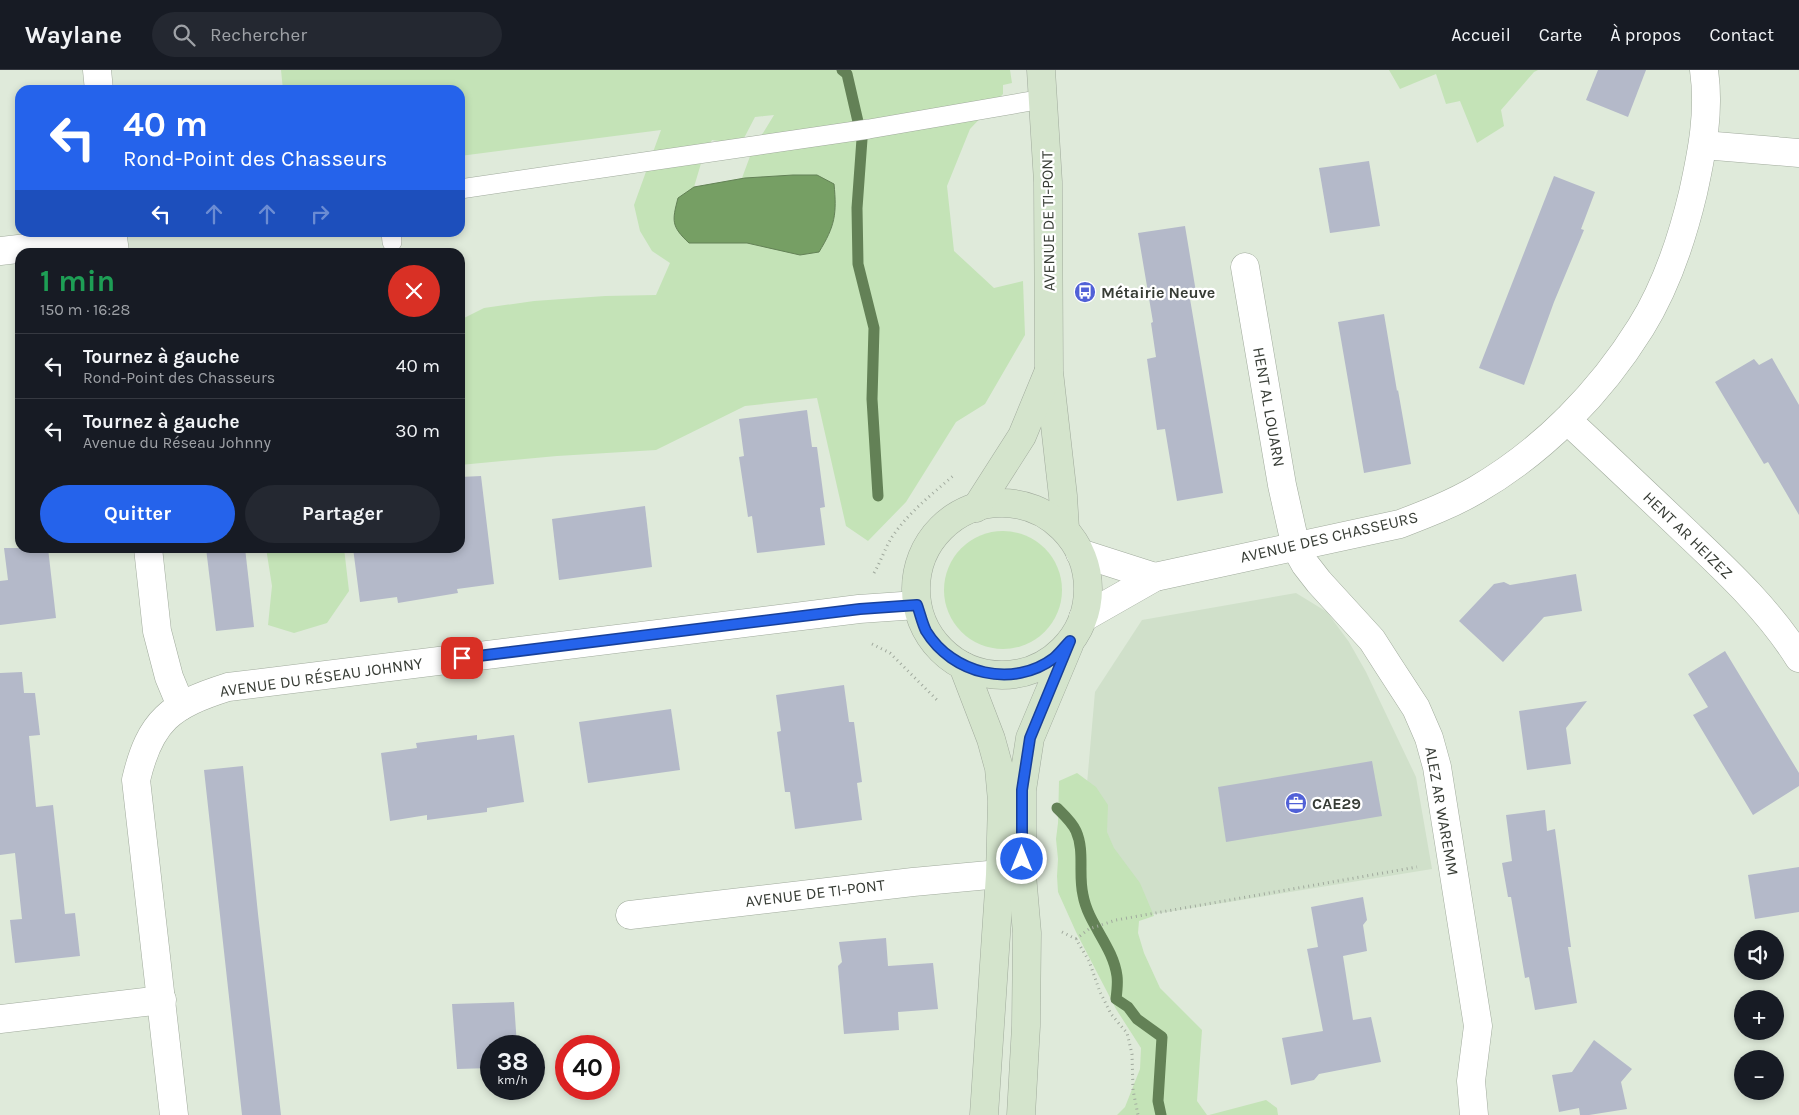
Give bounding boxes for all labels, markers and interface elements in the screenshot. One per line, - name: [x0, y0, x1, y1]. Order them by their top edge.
- search box: [152, 12, 502, 57]
- text: Waylane: [25, 21, 122, 49]
- icon: search: [170, 21, 198, 49]
- text: Rechercher: [210, 24, 307, 46]
- text: Accueil: [1451, 24, 1511, 46]
- text: Carte: [1539, 24, 1582, 46]
- text: À propos: [1610, 24, 1682, 46]
- text: Contact: [1710, 24, 1774, 46]
- text: 40 m: [123, 104, 208, 145]
- icon: left: [40, 105, 105, 170]
- text: Rond-Point des Chasseurs: [123, 146, 387, 172]
- street label: AVENUE DE TI-PONT: [1037, 151, 1059, 291]
- icon: left: [147, 200, 175, 228]
- icon: ahead: [200, 200, 228, 228]
- icon: ahead: [253, 200, 281, 228]
- icon: right: [306, 200, 334, 228]
- text: 1 min: [40, 263, 115, 299]
- button: close: [388, 265, 440, 317]
- bus stop icon: Métairie Neuve: [1073, 280, 1097, 304]
- place label: Métairie Neuve: [1101, 283, 1215, 302]
- text: 150 m · 16:28: [40, 300, 130, 319]
- text: Tournez à gauche: [83, 346, 240, 368]
- street label: HENT AL LOUARN: [1249, 346, 1289, 468]
- icon: left: [40, 352, 68, 380]
- text: 40 m: [396, 355, 440, 377]
- text: Rond-Point des Chasseurs: [83, 368, 275, 387]
- text: Tournez à gauche: [83, 411, 240, 433]
- icon: left: [40, 417, 68, 445]
- text: 30 m: [395, 420, 440, 442]
- text: Avenue du Réseau Johnny: [83, 433, 271, 452]
- button: Quitter: [40, 485, 235, 543]
- button: Partager: [245, 485, 440, 543]
- street label: HENT AR HEIZEZ: [1639, 487, 1737, 583]
- street label: AVENUE DES CHASSEURS: [1238, 507, 1420, 567]
- pin: [441, 637, 483, 679]
- icon: arrive: [448, 644, 476, 672]
- street label: AVENUE DU RÉSEAU JOHNNY: [218, 653, 424, 701]
- street label: ALEZ AR WAREMM: [1421, 745, 1463, 877]
- office icon: CAE29: [1284, 791, 1308, 815]
- place label: CAE29: [1312, 794, 1361, 813]
- position arrow: [995, 832, 1047, 884]
- street label: AVENUE DE TI-PONT: [744, 875, 886, 911]
- map controls: [1734, 930, 1784, 1100]
- button: sound: [1734, 930, 1784, 980]
- button: +: [1734, 990, 1784, 1040]
- speed limit sign: 40: [555, 1035, 620, 1100]
- text: 38: [497, 1047, 528, 1076]
- button: −: [1734, 1050, 1784, 1100]
- text: km/h: [497, 1073, 528, 1087]

